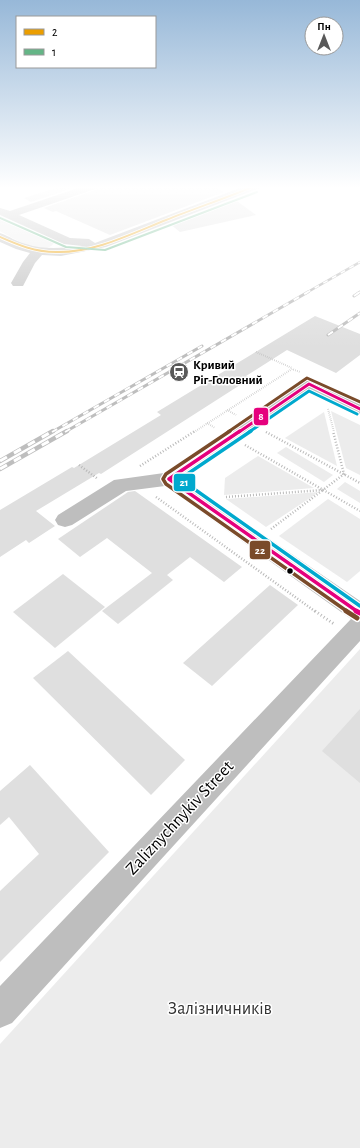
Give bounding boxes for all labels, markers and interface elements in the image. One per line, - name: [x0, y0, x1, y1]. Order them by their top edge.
- legend: [16, 16, 156, 68]
- north arrow: [304, 16, 344, 56]
- text: Пн: [317, 21, 331, 32]
- text: 2: [52, 26, 58, 38]
- text: 1: [52, 46, 56, 58]
- place label: Кривий Ріг-Головний: [193, 359, 263, 387]
- station icon: Кривий Ріг-Головний: [168, 361, 190, 383]
- line badge: 8: [253, 407, 269, 426]
- text: 8: [258, 411, 264, 422]
- line badge: 21: [173, 473, 196, 492]
- text: 21: [179, 477, 189, 488]
- line badge: 22: [249, 540, 271, 560]
- text: 22: [255, 545, 265, 556]
- unlabelled marker: [285, 566, 295, 576]
- street label: Zaliznychnykiv Street: [123, 757, 237, 879]
- park label: Залізничників: [168, 1000, 272, 1018]

